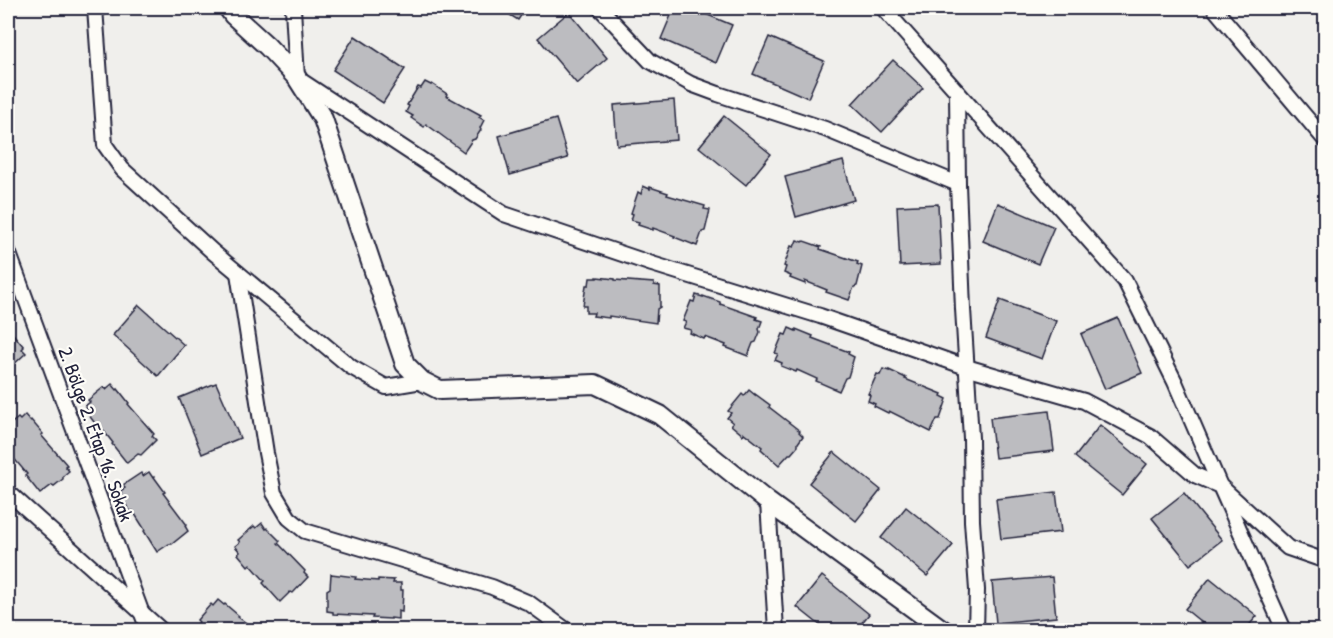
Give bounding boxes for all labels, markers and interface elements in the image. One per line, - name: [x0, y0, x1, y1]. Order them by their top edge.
- street label: 2. Bölge 2. Etap 16. Sokak: [52, 343, 141, 525]

